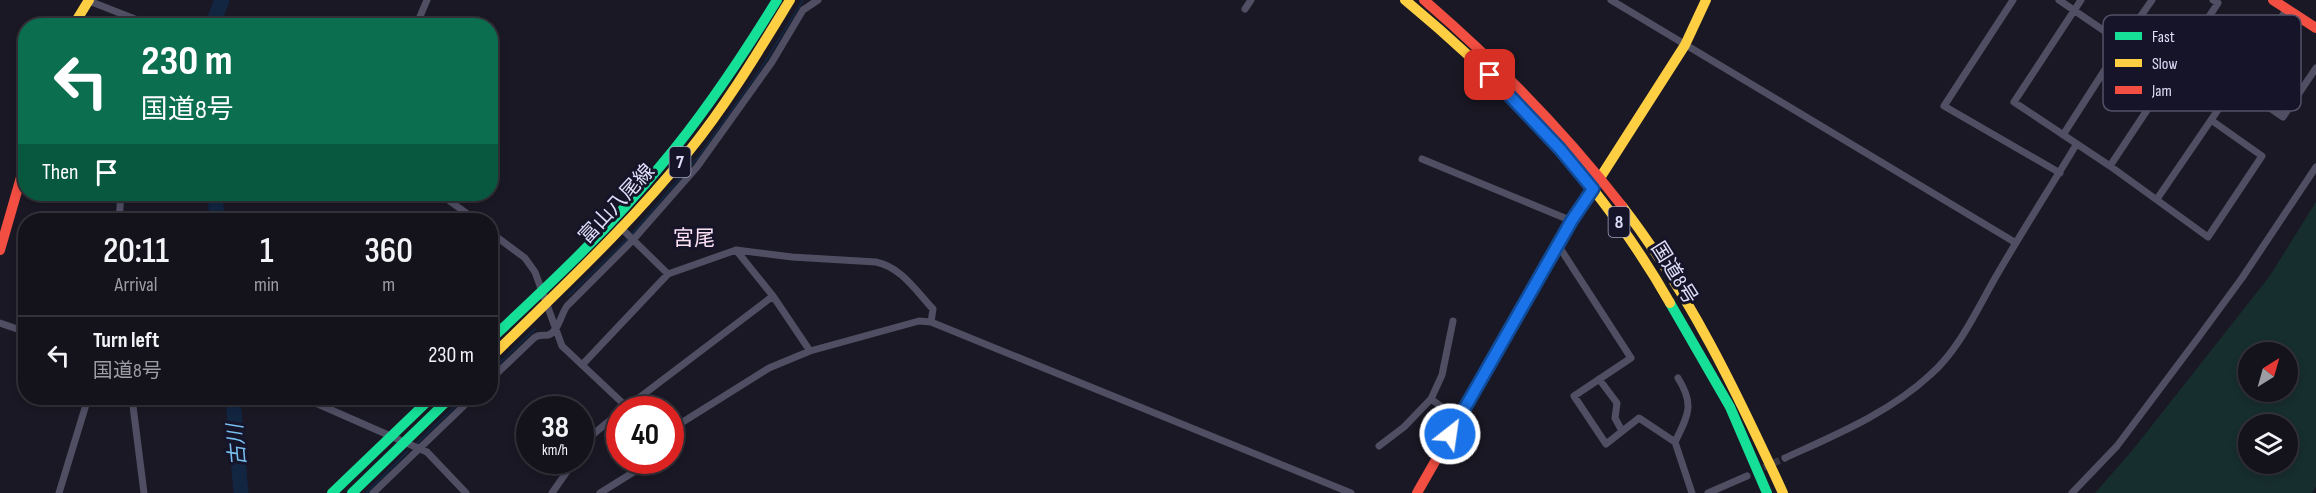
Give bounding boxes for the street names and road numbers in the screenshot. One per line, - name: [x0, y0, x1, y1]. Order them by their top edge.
- road number: 7: [670, 147, 690, 177]
- street label: 富山八尾線: [574, 159, 660, 249]
- road number: 8: [1608, 207, 1630, 237]
- street label: 国道8号: [1646, 237, 1702, 309]

